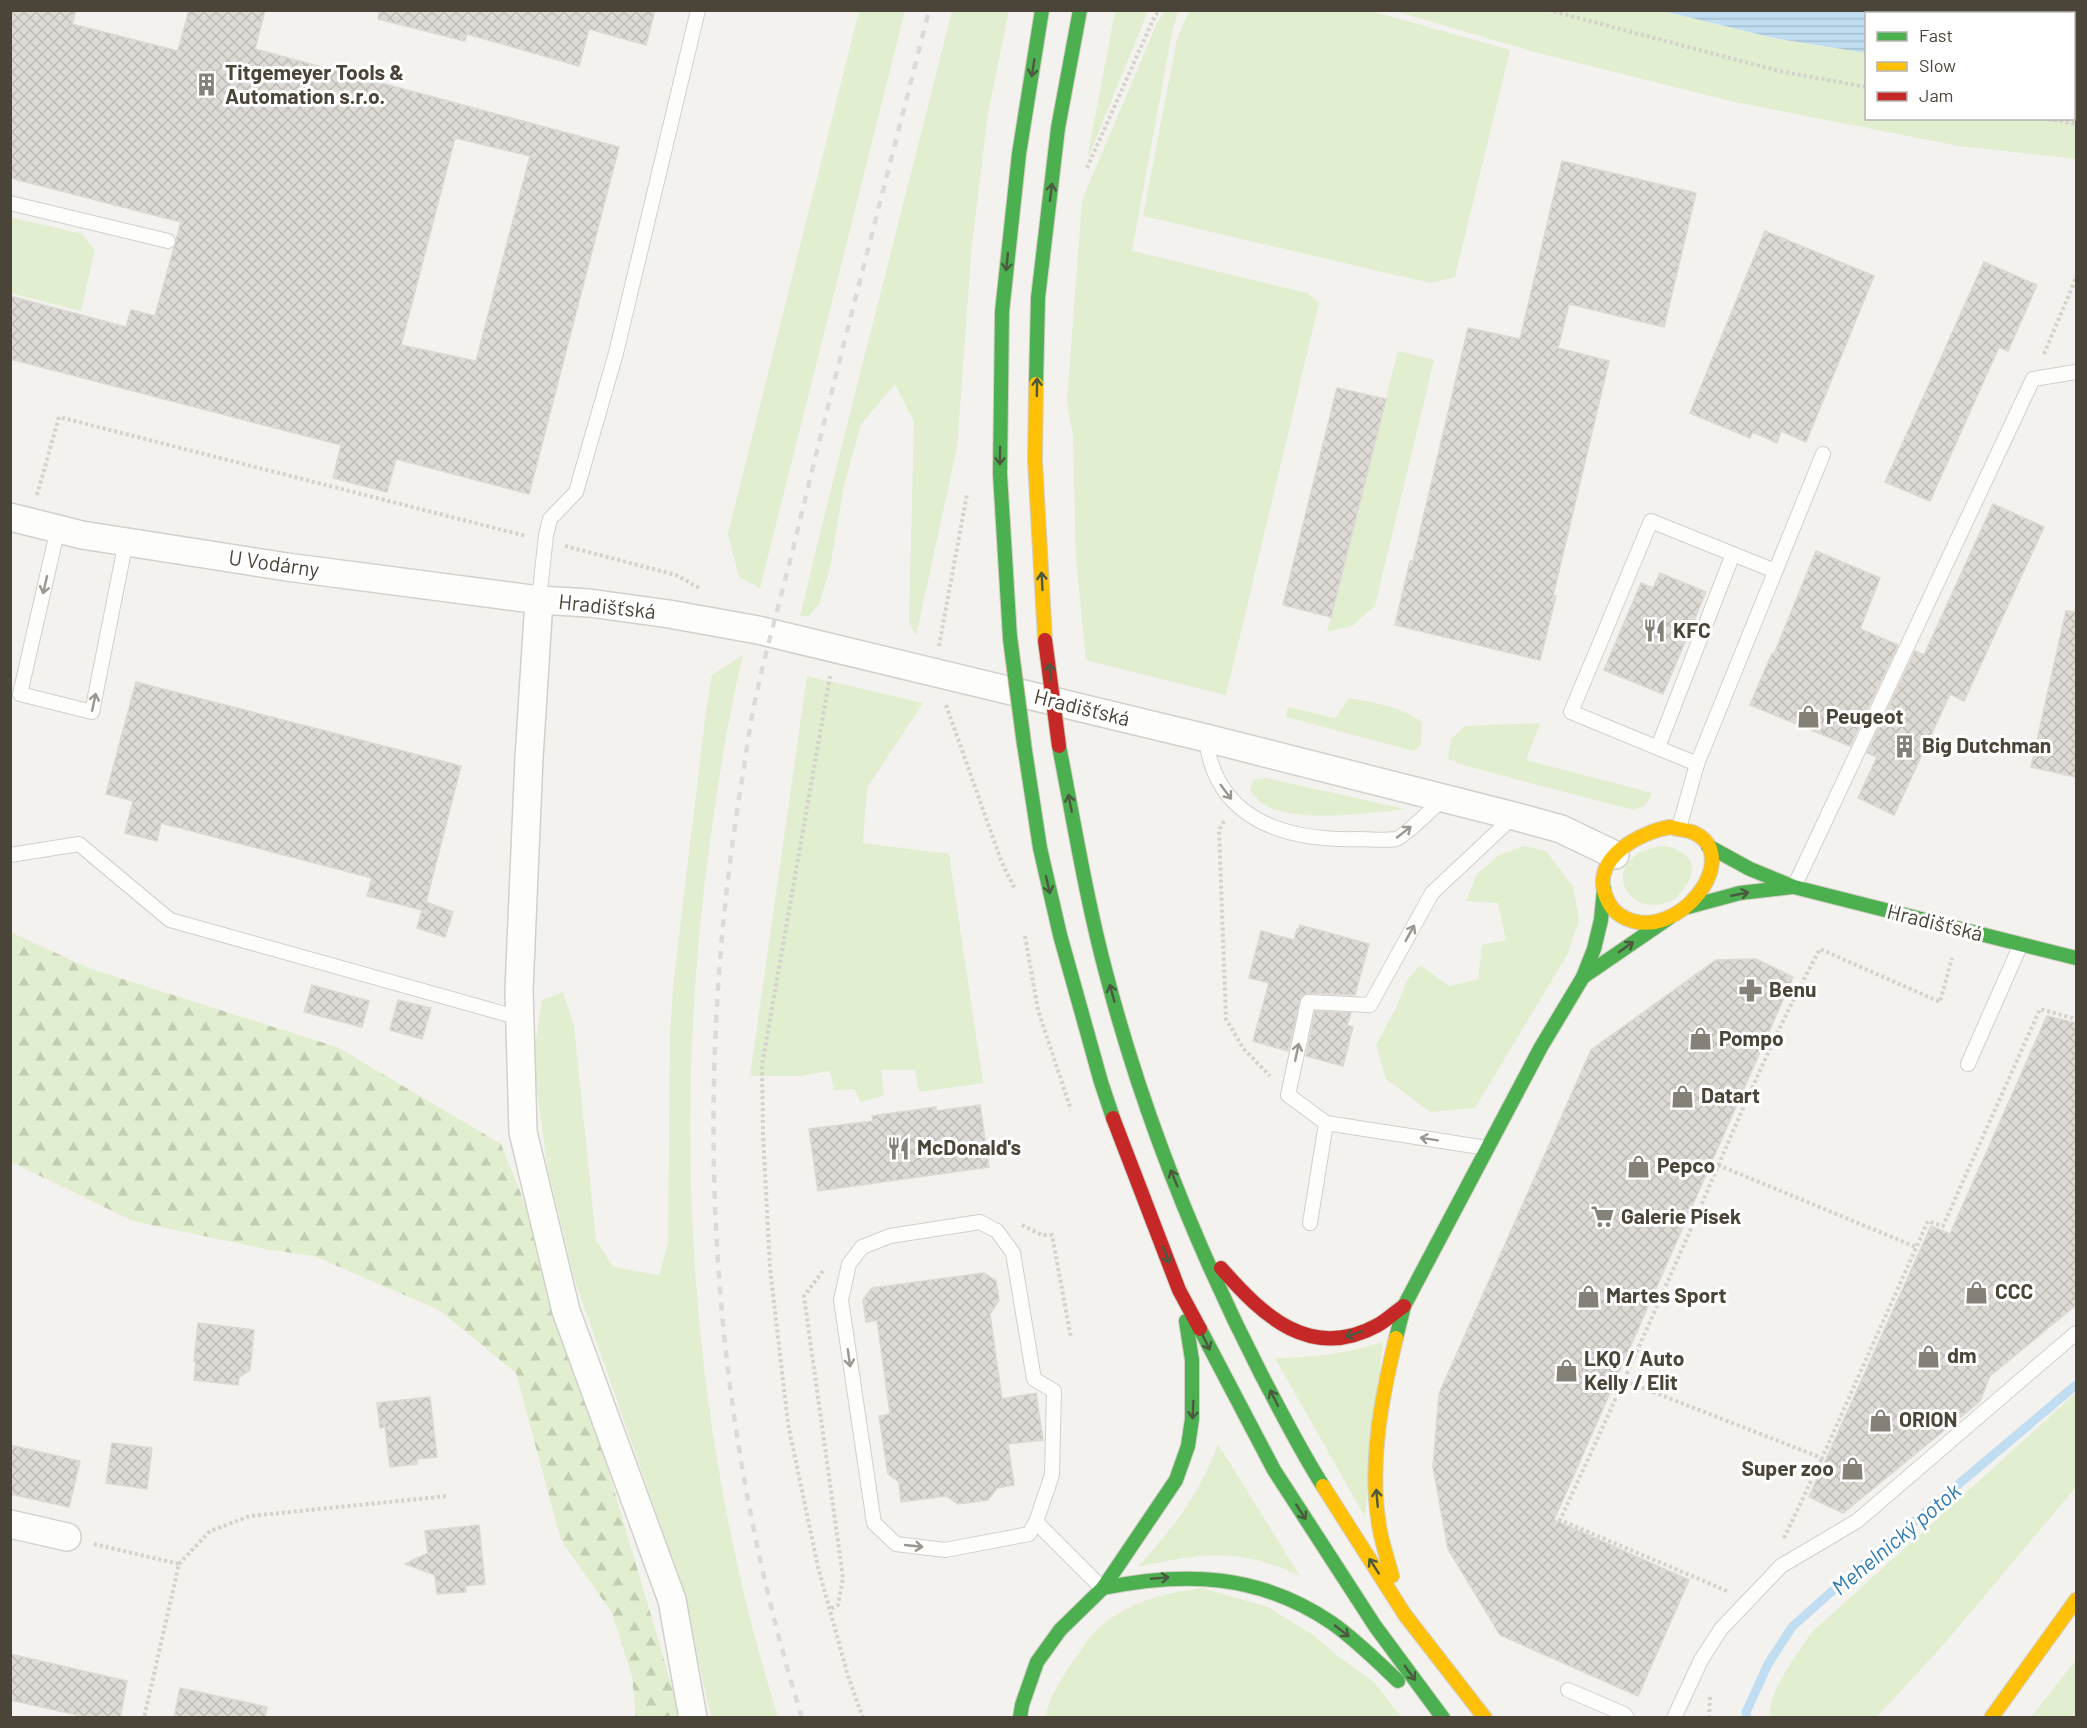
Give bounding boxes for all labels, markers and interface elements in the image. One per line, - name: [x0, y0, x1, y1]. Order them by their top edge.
- legend: [1865, 12, 2075, 120]
- text: Fast: [1919, 24, 1953, 46]
- text: Slow: [1919, 54, 1956, 76]
- one-way arrow: [1027, 58, 1038, 78]
- place label: Titgemeyer Tools & Automation s.r.o.: [225, 59, 404, 108]
- building icon: Titgemeyer Tools & Automation s.r.o.: [194, 72, 220, 98]
- text: Jam: [1919, 84, 1953, 106]
- one-way arrow: [1045, 183, 1056, 203]
- one-way arrow: [1001, 251, 1012, 271]
- one-way arrow: [1031, 377, 1042, 397]
- one-way arrow: [994, 446, 1006, 466]
- street label: U Vodárny: [227, 544, 321, 581]
- one-way arrow: [1036, 572, 1047, 592]
- one-way arrow: [39, 575, 50, 595]
- street label: Hradišťská: [557, 588, 657, 623]
- place label: KFC: [1673, 617, 1711, 642]
- restaurant icon: KFC: [1642, 618, 1668, 644]
- one-way arrow: [1044, 663, 1055, 683]
- street label: Hradišťská: [1032, 683, 1133, 731]
- one-way arrow: [88, 693, 100, 712]
- place label: Peugeot: [1826, 703, 1903, 728]
- shop icon: Peugeot: [1795, 704, 1821, 730]
- place label: Big Dutchman: [1922, 732, 2051, 757]
- building icon: Big Dutchman: [1891, 733, 1917, 759]
- one-way arrow: [1220, 783, 1232, 799]
- one-way arrow: [1064, 794, 1075, 813]
- one-way arrow: [1396, 826, 1412, 839]
- one-way arrow: [1043, 875, 1054, 894]
- one-way arrow: [1730, 888, 1750, 899]
- street label: Hradišťská: [1885, 898, 1986, 946]
- one-way arrow: [1405, 925, 1416, 943]
- one-way arrow: [1617, 941, 1634, 953]
- place label: Benu: [1769, 976, 1816, 1001]
- pharmacy icon: Benu: [1738, 977, 1764, 1003]
- one-way arrow: [1106, 984, 1117, 1003]
- place label: Pompo: [1719, 1025, 1784, 1050]
- shop icon: Pompo: [1688, 1026, 1714, 1052]
- one-way arrow: [1292, 1043, 1304, 1062]
- place label: Datart: [1701, 1082, 1760, 1107]
- shop icon: Datart: [1670, 1083, 1696, 1109]
- one-way arrow: [1419, 1133, 1439, 1144]
- place label: McDonald's: [917, 1134, 1021, 1159]
- restaurant icon: McDonald's: [886, 1135, 912, 1161]
- place label: Pepco: [1657, 1152, 1715, 1177]
- shop icon: Pepco: [1626, 1153, 1652, 1179]
- one-way arrow: [1168, 1169, 1179, 1188]
- place label: Galerie Písek: [1621, 1203, 1741, 1228]
- supermarket icon: Galerie Písek: [1590, 1204, 1616, 1230]
- one-way arrow: [1161, 1245, 1172, 1264]
- place label: CCC: [1995, 1278, 2033, 1303]
- shop icon: CCC: [1964, 1279, 1990, 1305]
- place label: Martes Sport: [1606, 1282, 1726, 1307]
- shop icon: Martes Sport: [1575, 1283, 1601, 1309]
- one-way arrow: [1345, 1329, 1363, 1340]
- one-way arrow: [1201, 1332, 1212, 1350]
- place label: dm: [1947, 1342, 1976, 1367]
- shop icon: dm: [1916, 1343, 1942, 1369]
- place label: LKQ / Auto Kelly / Elit: [1584, 1345, 1684, 1394]
- one-way arrow: [844, 1347, 855, 1367]
- shop icon: LKQ / Auto Kelly / Elit: [1553, 1358, 1579, 1384]
- one-way arrow: [1268, 1390, 1279, 1408]
- one-way arrow: [1187, 1400, 1198, 1420]
- place label: ORION: [1899, 1406, 1957, 1431]
- shop icon: ORION: [1868, 1407, 1894, 1433]
- place label: Super zoo: [1741, 1455, 1834, 1480]
- shop icon: Super zoo: [1839, 1456, 1865, 1482]
- water label: Mehelnický potok: [1826, 1477, 1965, 1600]
- one-way arrow: [1371, 1488, 1382, 1508]
- one-way arrow: [1296, 1503, 1308, 1520]
- one-way arrow: [904, 1541, 924, 1552]
- one-way arrow: [1367, 1558, 1379, 1575]
- one-way arrow: [1150, 1572, 1170, 1583]
- one-way arrow: [1334, 1625, 1350, 1638]
- one-way arrow: [1404, 1665, 1417, 1681]

